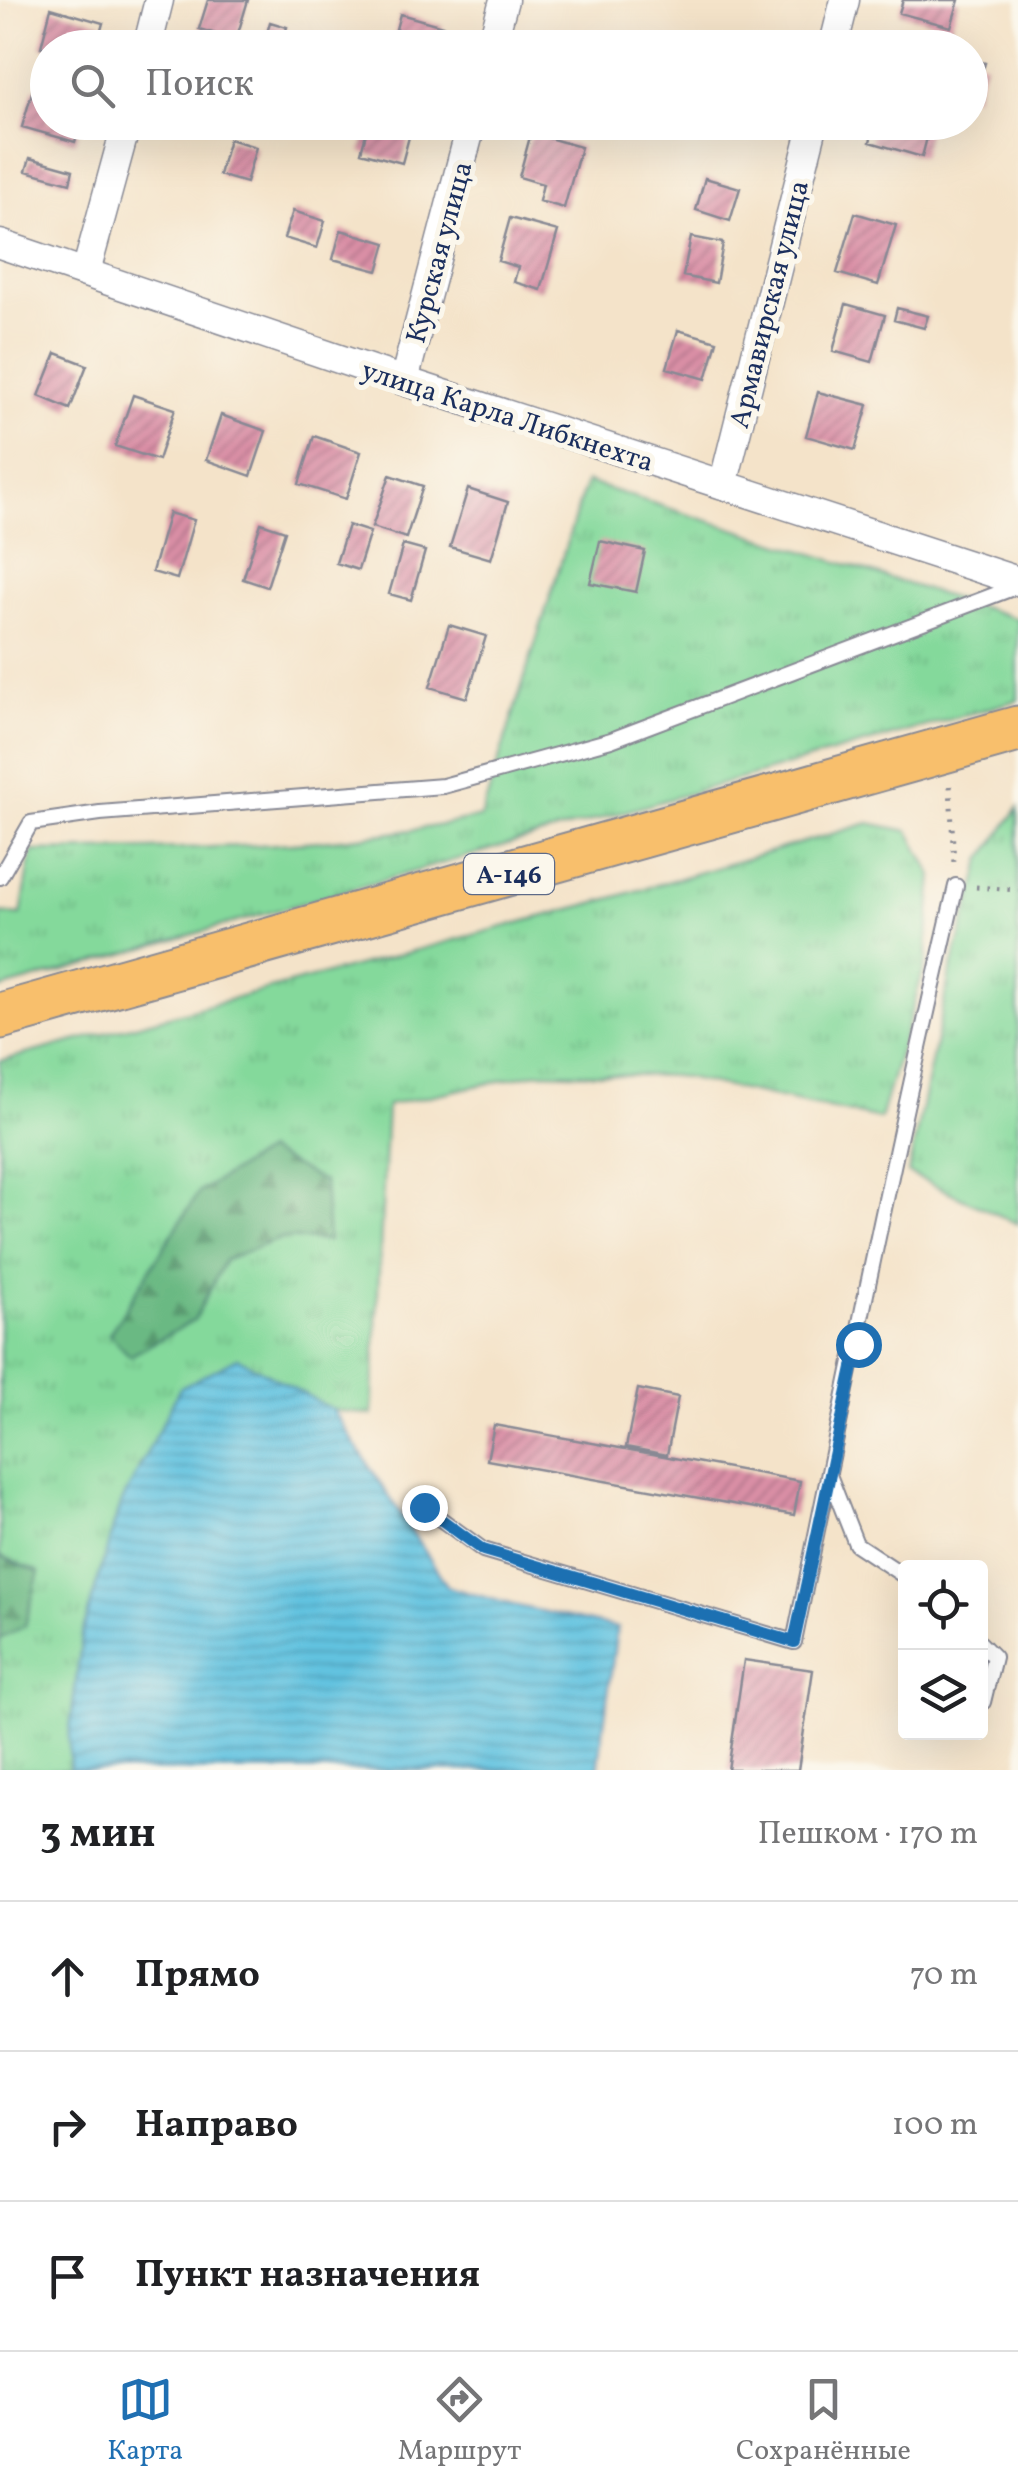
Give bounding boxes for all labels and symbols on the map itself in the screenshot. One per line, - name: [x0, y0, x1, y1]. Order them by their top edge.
- street label: Курская улица: [397, 157, 483, 348]
- street label: Армавирская улица: [721, 176, 820, 433]
- street label: улица Карла Либкнехта: [356, 352, 658, 483]
- road number: А-146: [464, 854, 554, 894]
- route start: [836, 1322, 882, 1368]
- route end: [402, 1485, 448, 1531]

